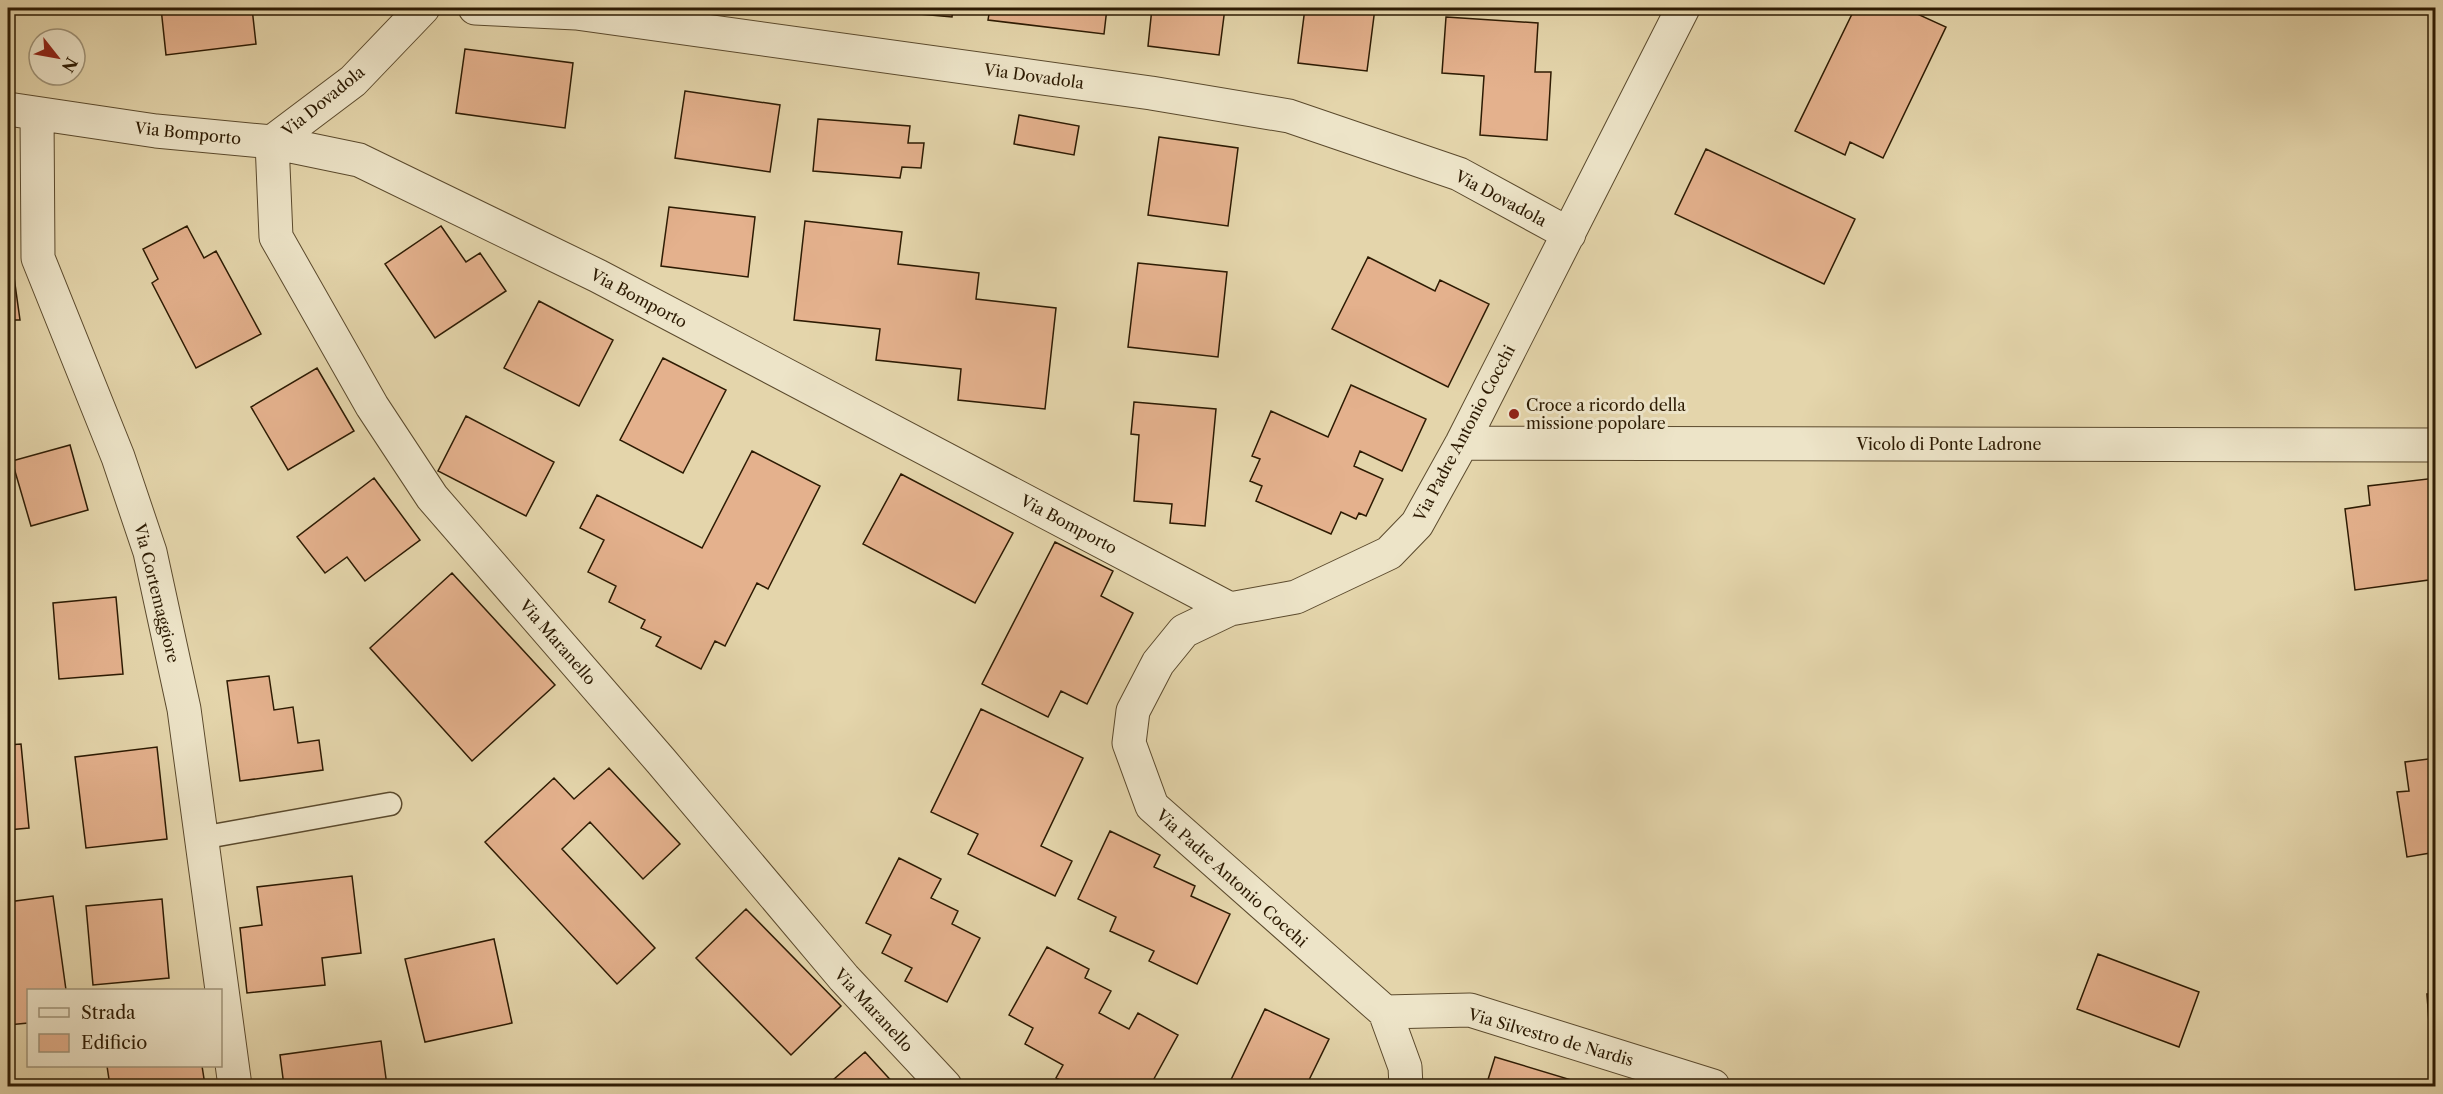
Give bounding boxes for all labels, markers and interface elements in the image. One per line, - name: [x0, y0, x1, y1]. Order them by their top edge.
- north arrow: [27, 27, 87, 87]
- text: N: [58, 54, 82, 76]
- street label: Via Dovadola: [982, 59, 1086, 93]
- street label: Via Dovadola: [277, 61, 369, 141]
- street label: Via Bomporto: [133, 117, 242, 149]
- street label: Via Dovadola: [1451, 165, 1551, 231]
- street label: Via Bomporto: [586, 264, 691, 332]
- street label: Via Padre Antonio Cocchi: [1409, 341, 1519, 525]
- place label: Croce a ricordo della missione popolare: [1526, 395, 1686, 433]
- marker: Croce a ricordo della missione popolare: [1507, 407, 1521, 421]
- street label: Vicolo di Ponte Ladrone: [1855, 434, 2042, 454]
- street label: Via Bomporto: [1016, 490, 1121, 558]
- street label: Via Cortemaggiore: [130, 520, 184, 665]
- street label: Via Maranello: [515, 594, 601, 689]
- street label: Via Padre Antonio Cocchi: [1151, 804, 1312, 951]
- street label: Via Maranello: [830, 963, 918, 1056]
- legend: [27, 989, 222, 1067]
- text: Strada: [81, 1002, 136, 1024]
- street label: Via Silvestro de Nardis: [1465, 1004, 1636, 1070]
- text: Edificio: [81, 1032, 147, 1054]

